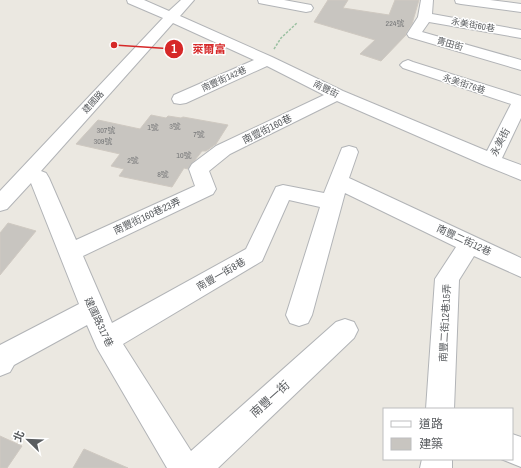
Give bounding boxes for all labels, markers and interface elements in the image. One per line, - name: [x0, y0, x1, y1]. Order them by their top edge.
- street label: 永美街60巷: [450, 15, 496, 35]
- house number: 224號: [386, 18, 404, 28]
- street label: 青田街: [435, 35, 465, 53]
- callout: 萊爾富: [164, 37, 233, 60]
- text: 1: [171, 41, 177, 57]
- text: 萊爾富: [193, 42, 226, 56]
- street label: 南豐街142巷: [199, 64, 249, 94]
- street label: 永美街76巷: [441, 71, 487, 97]
- street label: 南豐街: [311, 78, 341, 100]
- street label: 建國路: [80, 88, 106, 116]
- street label: 南豐街160巷: [240, 111, 294, 147]
- house number: 3號: [169, 121, 181, 131]
- house number: 1號: [147, 122, 159, 132]
- house number: 307號: [97, 125, 115, 135]
- street label: 永美街: [487, 126, 513, 158]
- house number: 7號: [193, 129, 205, 139]
- house number: 309號: [94, 136, 112, 146]
- house number: 10號: [176, 150, 192, 160]
- house number: 2號: [127, 155, 139, 165]
- house number: 8號: [157, 169, 169, 179]
- street label: 南豐街160巷23弄: [111, 195, 183, 237]
- street label: 南豐二街12巷: [434, 222, 494, 258]
- street label: 南豐一街8巷: [194, 255, 248, 293]
- street label: 南豐二街12巷15弄: [436, 284, 454, 362]
- street label: 建國路317巷: [82, 295, 116, 349]
- street label: 南豐一街: [247, 377, 293, 421]
- legend: [383, 408, 513, 460]
- text: 道路: [419, 416, 443, 432]
- north arrow: [8, 420, 48, 460]
- text: 北: [10, 428, 27, 444]
- text: 建築: [419, 436, 443, 452]

